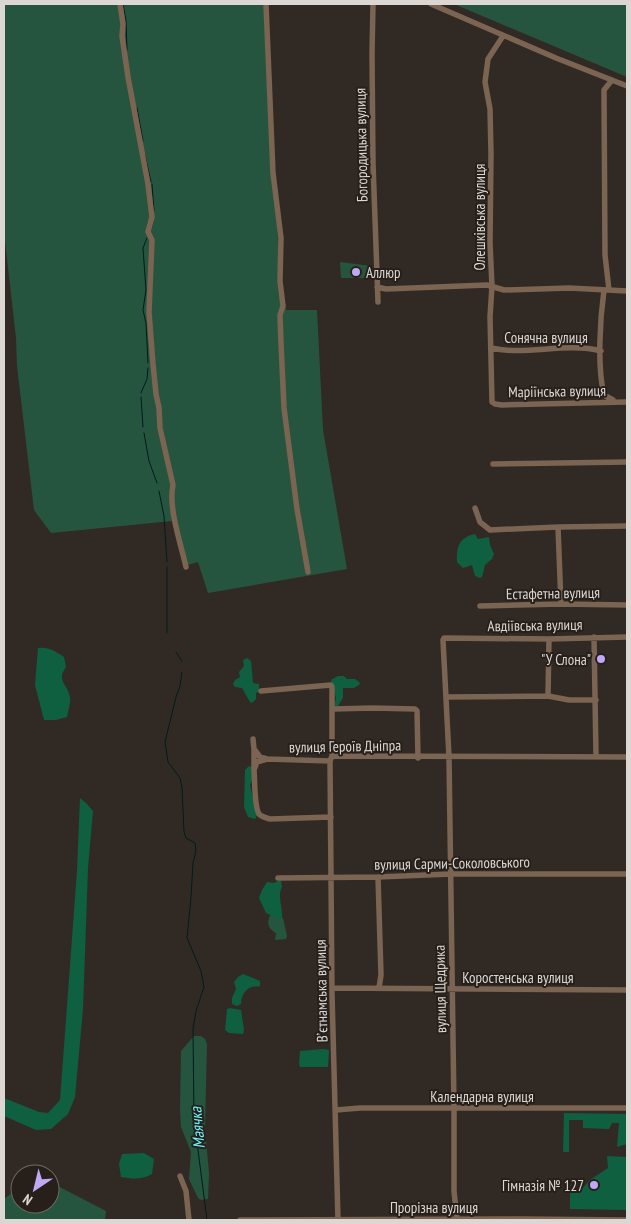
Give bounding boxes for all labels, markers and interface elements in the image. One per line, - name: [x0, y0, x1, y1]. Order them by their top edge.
- street label: Богородицька вулиця: [351, 88, 371, 202]
- street label: Олешківська вулиця: [470, 163, 489, 270]
- place label: Аллюр: [366, 263, 400, 282]
- marker: Аллюр: [350, 266, 362, 278]
- street label: Сонячна вулиця: [504, 328, 588, 347]
- street label: Маріїнська вулиця: [508, 381, 606, 401]
- street label: Естафетна вулиця: [506, 583, 600, 603]
- street label: Авдіївська вулиця: [487, 615, 583, 635]
- place label: "У Слона": [541, 650, 591, 669]
- marker: "У Слона": [595, 653, 607, 665]
- street label: вулиця Героїв Дніпра: [289, 736, 401, 756]
- street label: вулиця Сарми-Соколовського: [374, 852, 530, 874]
- street label: Вʼєтнамська вулиця: [311, 939, 331, 1043]
- street label: вулиця Щедрика: [430, 945, 450, 1033]
- street label: Коростенська вулиця: [462, 968, 574, 987]
- street label: Календарна вулиця: [430, 1087, 534, 1106]
- water label: Маячка: [185, 1105, 209, 1150]
- north arrow: [10, 1164, 60, 1214]
- place label: Гімназія № 127: [502, 1176, 584, 1195]
- marker: Гімназія № 127: [588, 1179, 600, 1191]
- text: N: [19, 1190, 36, 1209]
- street label: Прорізна вулиця: [390, 1198, 478, 1217]

